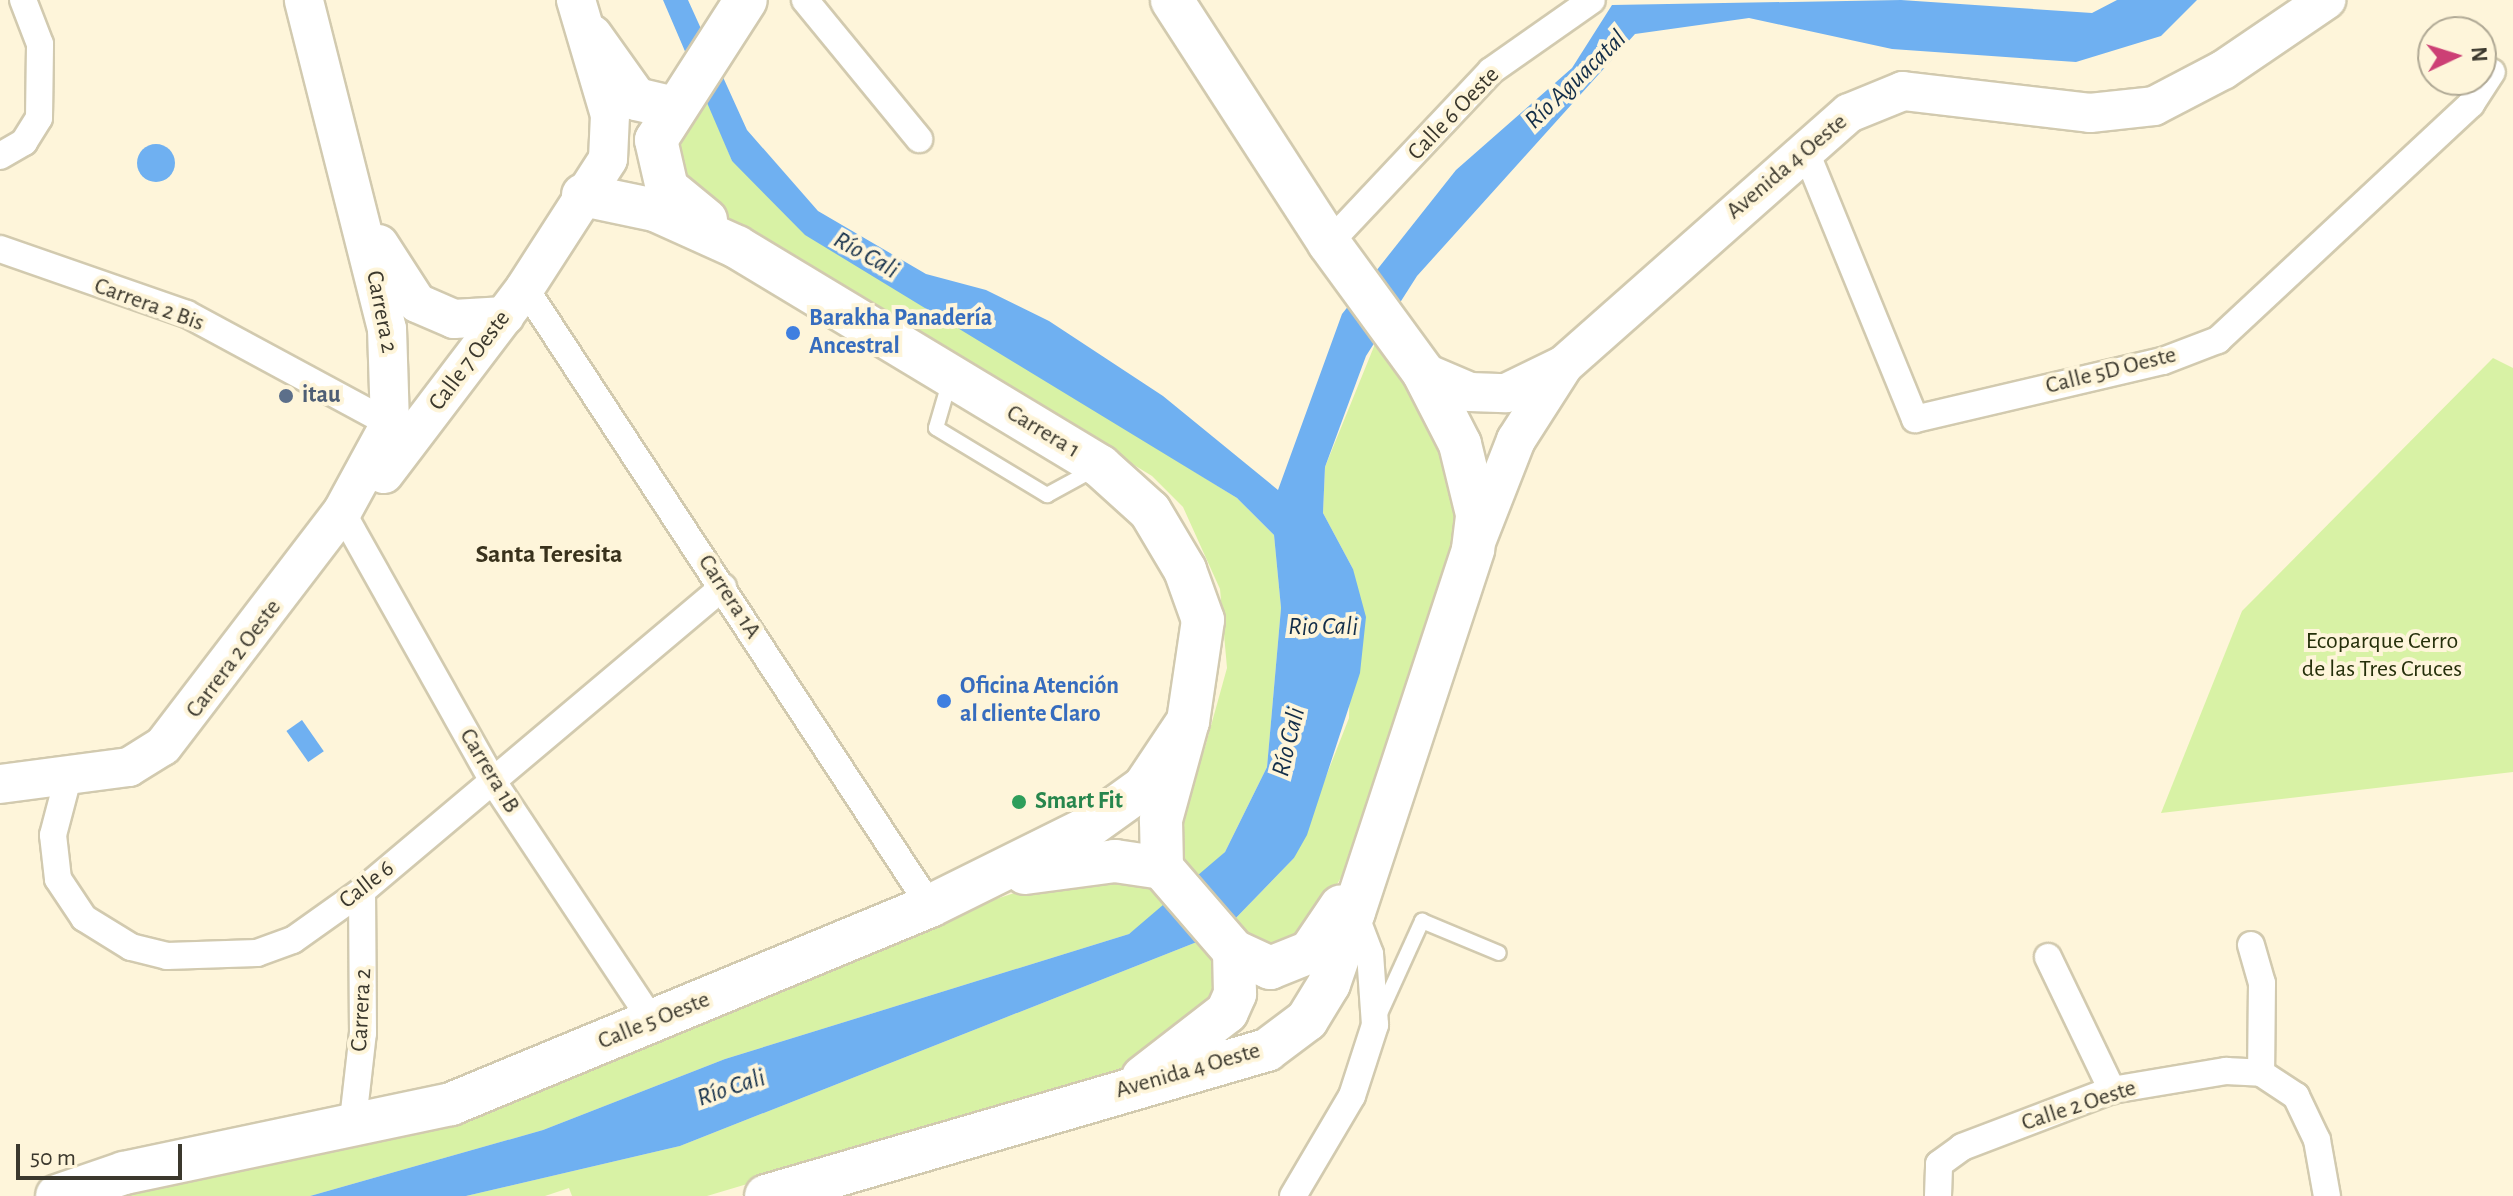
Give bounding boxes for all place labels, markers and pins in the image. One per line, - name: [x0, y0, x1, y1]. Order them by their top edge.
- place label: Barakha Panadería Ancestral: [809, 305, 992, 361]
- marker: Barakha Panadería Ancestral: [784, 324, 802, 342]
- place label: itau: [302, 382, 340, 410]
- marker: itau: [277, 387, 295, 405]
- place label: Oficina Atención al cliente Claro: [960, 673, 1119, 729]
- marker: Oficina Atención al cliente Claro: [935, 692, 953, 710]
- place label: Smart Fit: [1035, 788, 1123, 816]
- marker: Smart Fit: [1010, 793, 1028, 811]

